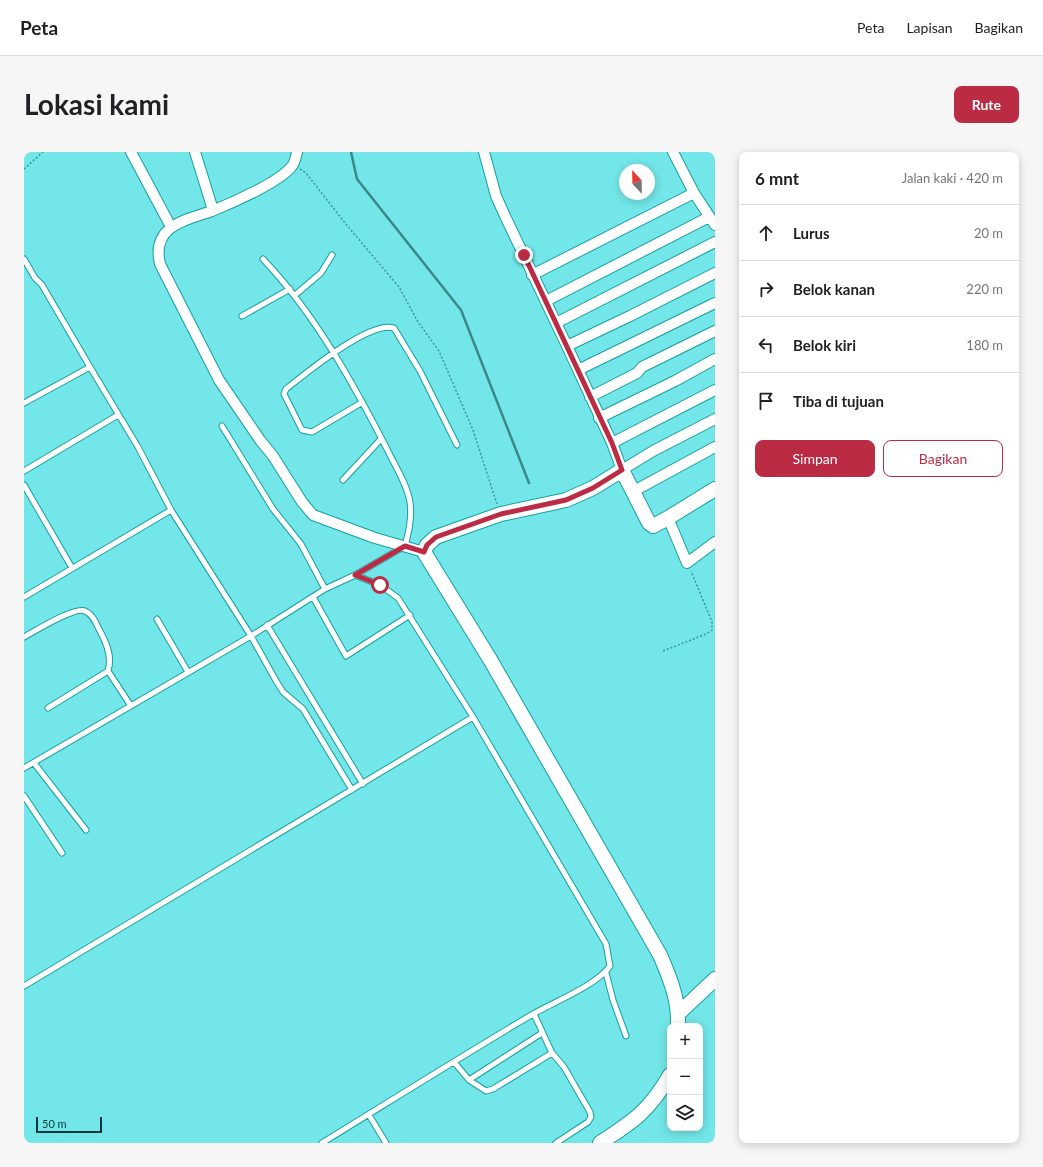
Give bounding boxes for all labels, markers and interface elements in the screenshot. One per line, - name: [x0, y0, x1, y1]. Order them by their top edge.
- text: Peta: [20, 16, 58, 39]
- text: Peta: [857, 19, 884, 36]
- text: Lapisan: [906, 19, 953, 36]
- text: Bagikan: [975, 19, 1023, 36]
- button: Rute: [954, 86, 1019, 123]
- text: Lokasi kami: [24, 87, 169, 121]
- north arrow: [619, 164, 655, 200]
- text: 6 mnt: [755, 168, 799, 189]
- text: Jalan kaki · 420 m: [902, 170, 1003, 186]
- icon: ahead: [755, 222, 777, 244]
- text: Lurus: [793, 224, 830, 242]
- text: 20 m: [974, 225, 1003, 241]
- route end: [515, 246, 533, 264]
- icon: right: [755, 278, 777, 300]
- text: Belok kanan: [793, 280, 875, 298]
- text: 220 m: [966, 281, 1003, 297]
- icon: left: [755, 334, 777, 356]
- text: Belok kiri: [793, 336, 856, 354]
- text: 180 m: [966, 337, 1003, 353]
- icon: arrive: [755, 390, 777, 412]
- text: Tiba di tujuan: [793, 392, 884, 410]
- button: Simpan: [755, 440, 875, 477]
- button: Bagikan: [883, 440, 1003, 477]
- route start: [371, 576, 389, 594]
- map controls: [667, 1023, 703, 1131]
- button: +: [667, 1023, 703, 1059]
- button: −: [667, 1059, 703, 1095]
- button: layers: [667, 1095, 703, 1131]
- scale bar: [36, 1115, 102, 1134]
- text: 50 m: [42, 1117, 67, 1130]

